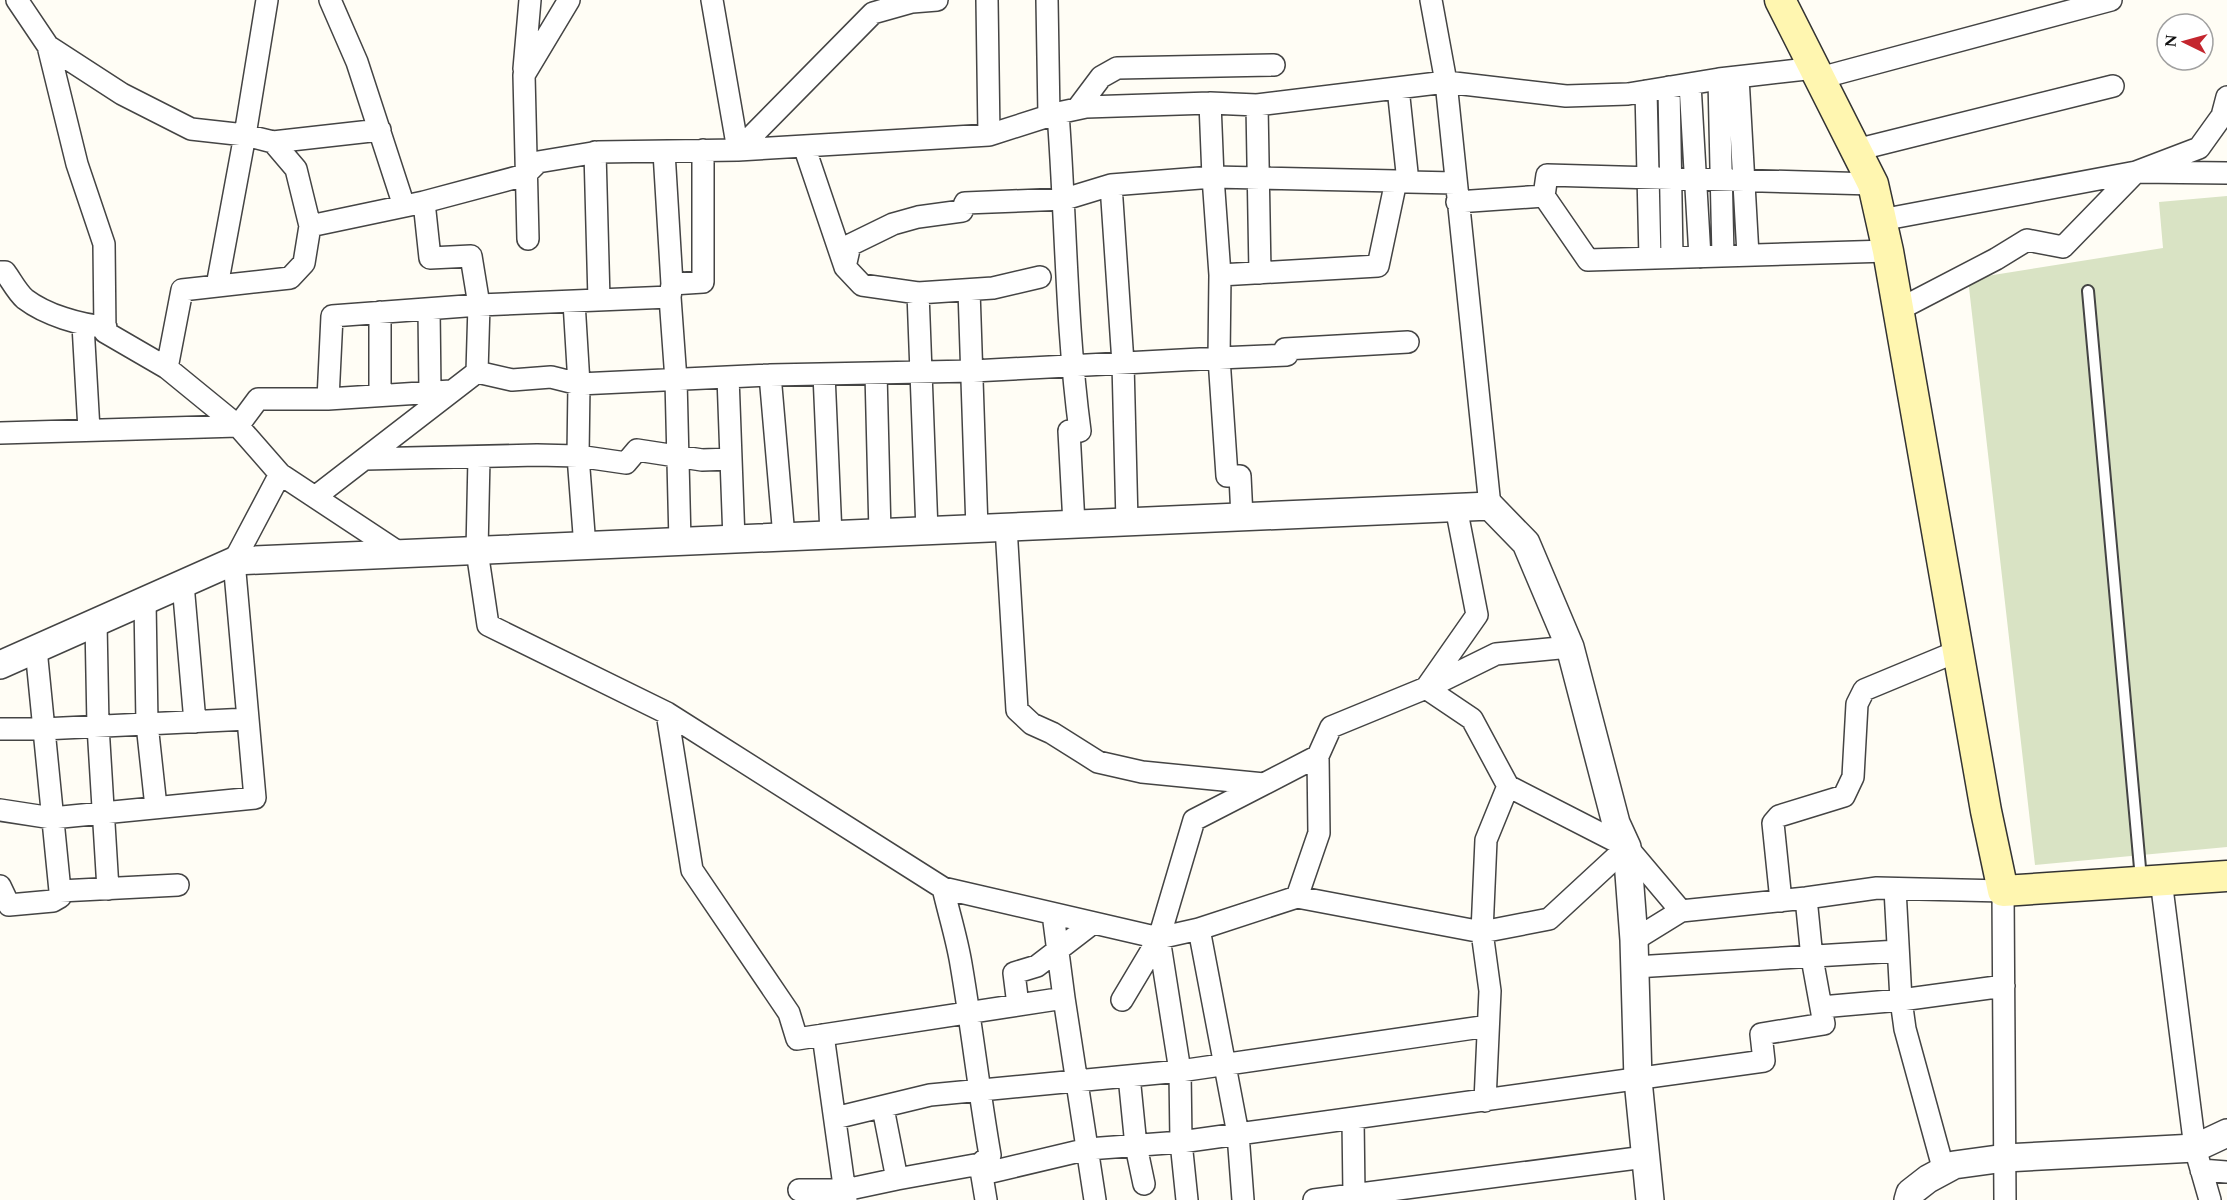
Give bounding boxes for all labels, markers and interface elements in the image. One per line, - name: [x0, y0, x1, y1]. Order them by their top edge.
- north arrow: [2155, 12, 2215, 72]
- text: N: [2159, 33, 2184, 48]

